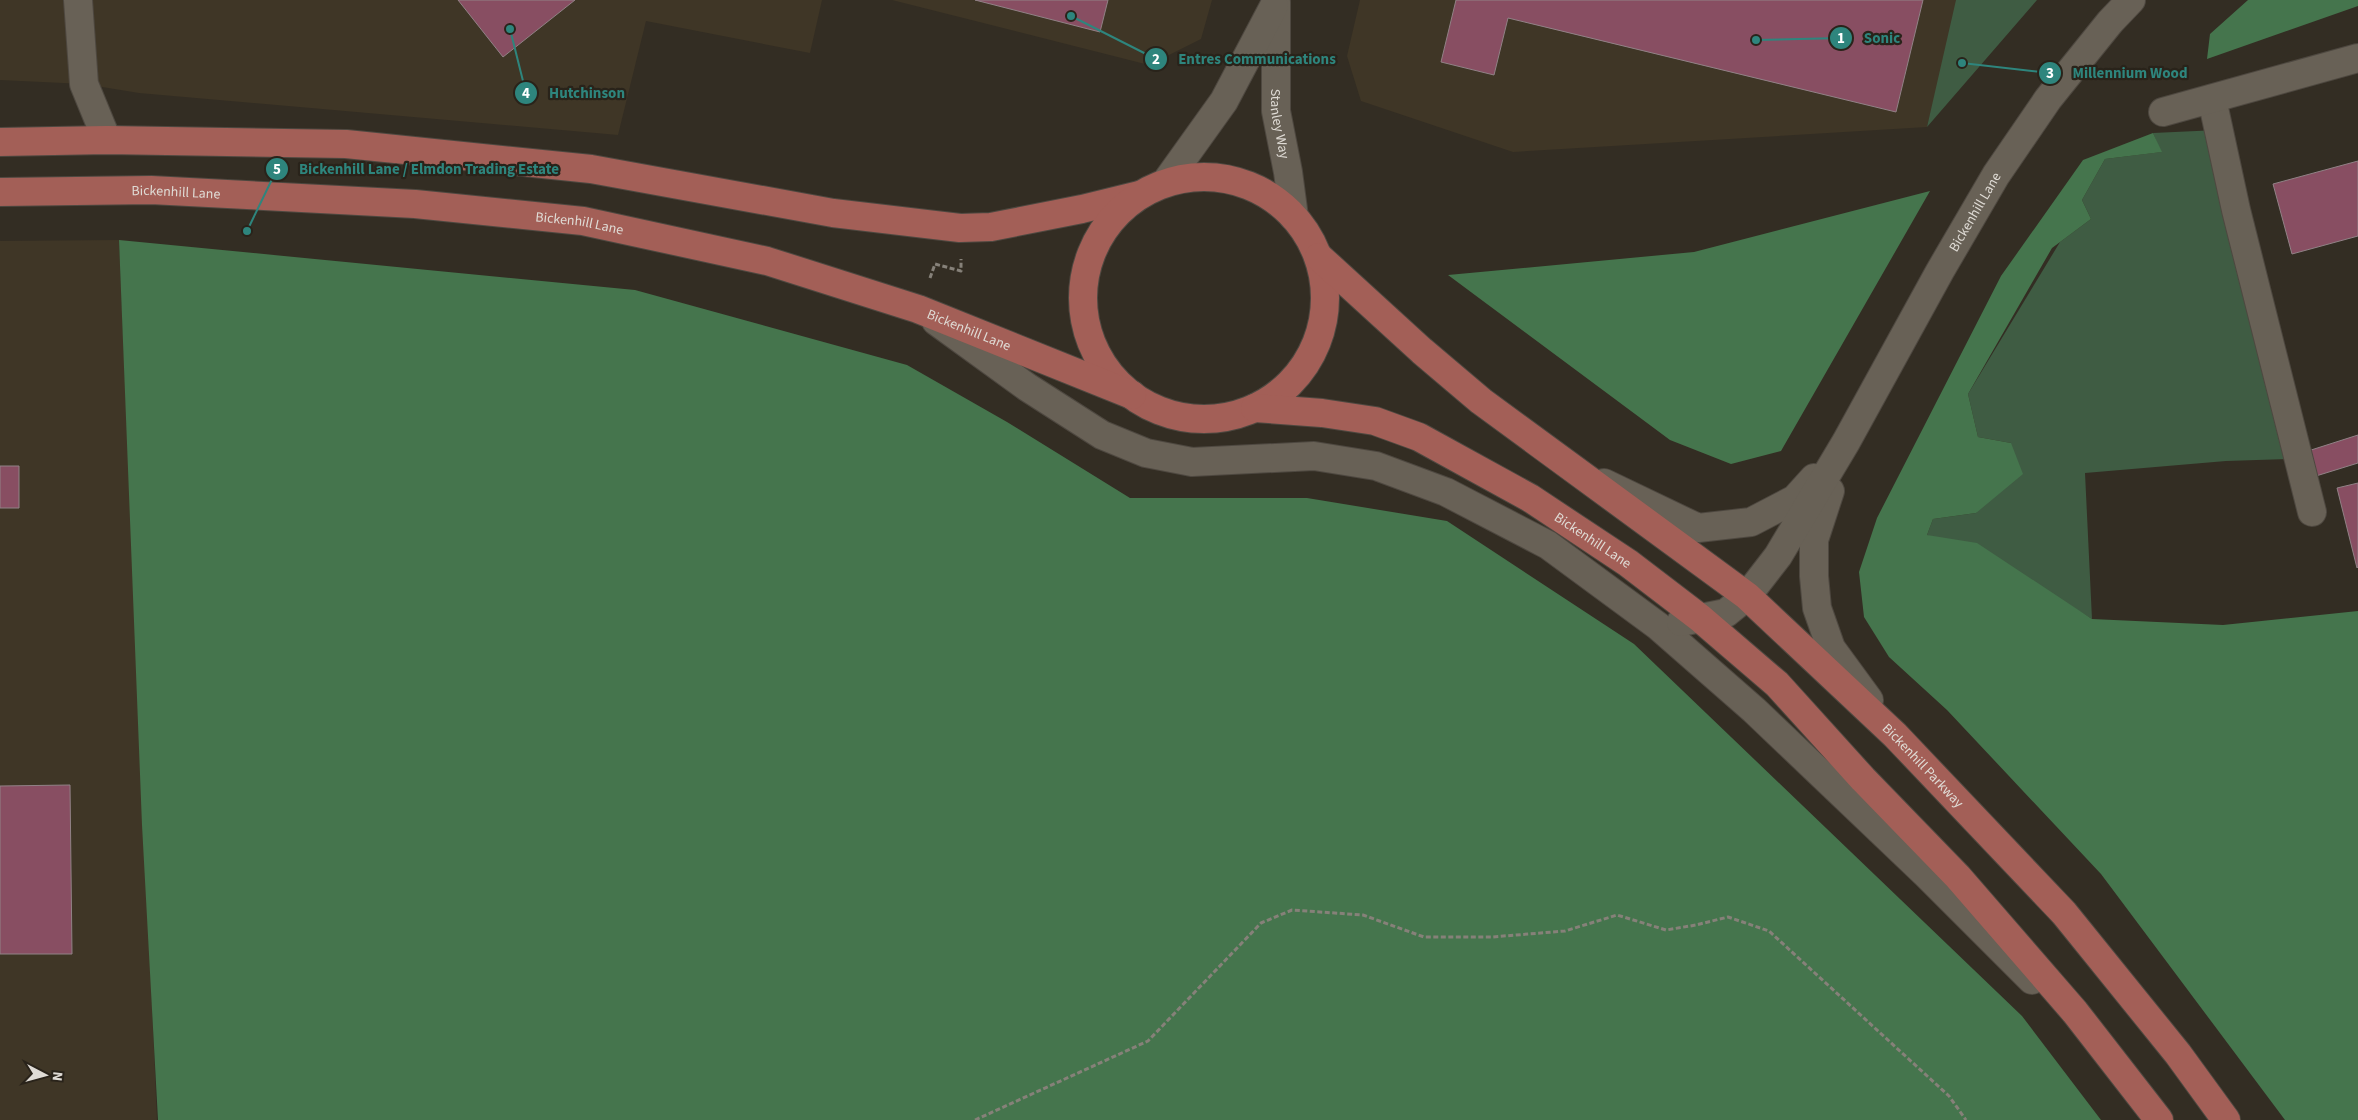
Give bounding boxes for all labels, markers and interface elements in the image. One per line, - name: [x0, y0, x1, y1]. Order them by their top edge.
- callout: Sonic: [1828, 23, 1910, 53]
- text: 1: [1837, 28, 1845, 49]
- text: Sonic: [1864, 28, 1900, 49]
- callout: Entres Communications: [1143, 44, 1346, 74]
- text: 2: [1152, 49, 1160, 70]
- text: Entres Communications: [1178, 49, 1336, 70]
- callout: Millennium Wood: [2038, 58, 2198, 88]
- text: 3: [2046, 63, 2054, 84]
- text: Millennium Wood: [2072, 63, 2188, 84]
- callout: Hutchinson: [514, 78, 635, 108]
- text: 4: [522, 83, 530, 104]
- text: Hutchinson: [549, 83, 625, 104]
- street label: Stanley Way: [1264, 89, 1294, 161]
- callout: Bickenhill Lane / Elmdon Trading Estate: [264, 154, 569, 184]
- text: 5: [273, 159, 281, 180]
- text: Bickenhill Lane / Elmdon Trading Estate: [299, 159, 559, 180]
- street label: Bickenhill Lane: [1944, 169, 2007, 256]
- street label: Bickenhill Lane: [131, 181, 221, 205]
- street label: Bickenhill Lane: [534, 207, 625, 241]
- street label: Bickenhill Lane: [924, 305, 1014, 356]
- street label: Bickenhill Lane: [1550, 508, 1635, 574]
- street label: Bickenhill Parkway: [1877, 719, 1968, 813]
- north arrow: [20, 1050, 70, 1100]
- text: N: [47, 1071, 67, 1082]

